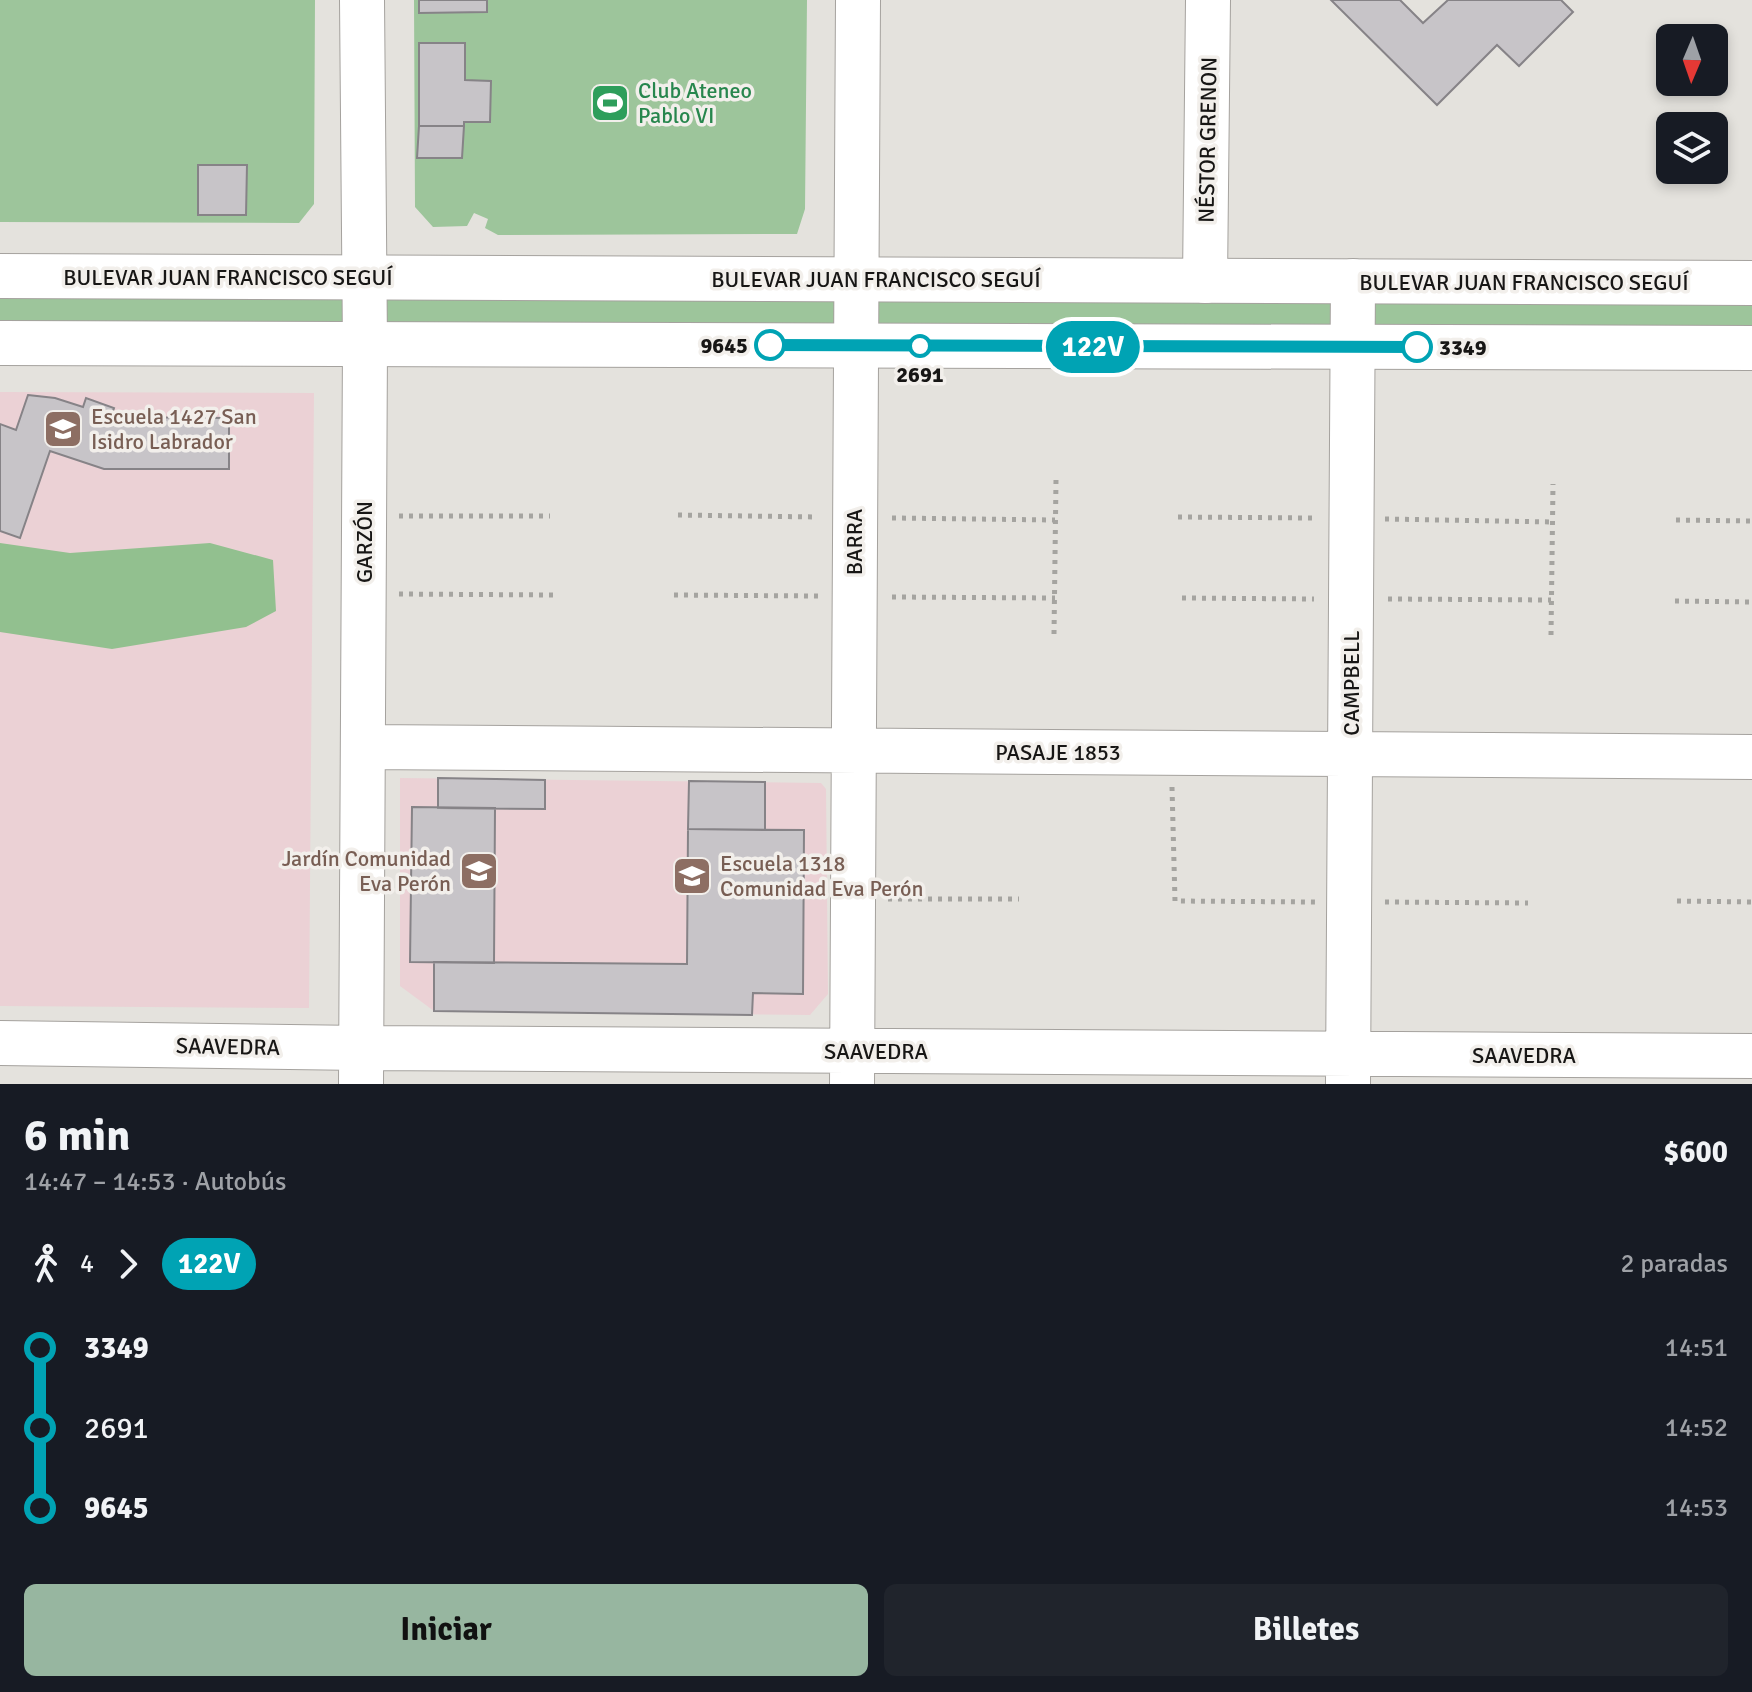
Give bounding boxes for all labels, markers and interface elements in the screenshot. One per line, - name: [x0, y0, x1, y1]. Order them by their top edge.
- north arrow: [1656, 24, 1728, 96]
- map controls: [1656, 24, 1728, 184]
- street label: NÉSTOR GRENON: [1193, 57, 1222, 223]
- place label: Club Ateneo Pablo VI: [638, 77, 752, 129]
- sports icon: Club Ateneo Pablo VI: [589, 82, 631, 124]
- button: layers: [1656, 112, 1728, 184]
- street label: BULEVAR JUAN FRANCISCO SEGUÍ: [63, 264, 393, 291]
- street label: BULEVAR JUAN FRANCISCO SEGUÍ: [711, 266, 1041, 293]
- street label: BULEVAR JUAN FRANCISCO SEGUÍ: [1359, 269, 1689, 296]
- line badge: 122V: [1037, 321, 1149, 373]
- marker: 9645: [755, 330, 785, 360]
- text: 122V: [1062, 330, 1124, 364]
- place label: 9645: [700, 332, 748, 359]
- marker: 3349: [1402, 332, 1432, 362]
- place label: 3349: [1439, 334, 1487, 361]
- marker: 2691: [909, 335, 931, 357]
- place label: 2691: [896, 361, 944, 388]
- place label: Escuela 1427 San Isidro Labrador: [91, 403, 257, 455]
- school or university icon: Escuela 1427 San Isidro Labrador: [42, 408, 84, 450]
- street label: GARZÓN: [351, 501, 378, 583]
- street label: BARRA: [841, 508, 868, 575]
- street label: CAMPBELL: [1338, 630, 1365, 736]
- street label: PASAJE 1853: [995, 739, 1121, 766]
- place label: Jardín Comunidad Eva Perón: [282, 845, 451, 897]
- school or university icon: Jardín Comunidad Eva Perón: [458, 850, 500, 892]
- place label: Escuela 1318 Comunidad Eva Perón: [720, 850, 923, 902]
- school or university icon: Escuela 1318 Comunidad Eva Perón: [671, 855, 713, 897]
- street label: SAAVEDRA: [176, 1032, 281, 1061]
- street label: SAAVEDRA: [824, 1038, 929, 1065]
- street label: SAAVEDRA: [1472, 1042, 1577, 1069]
- text: 6 min: [24, 1109, 130, 1163]
- text: $600: [1663, 1134, 1728, 1171]
- text: 14:47 – 14:53 · Autobús: [24, 1166, 286, 1198]
- icon: walk: [24, 1242, 68, 1286]
- icon: forward: [106, 1242, 150, 1286]
- text: 122V: [178, 1247, 240, 1281]
- text: 4: [80, 1248, 94, 1280]
- text: 2 paradas: [1620, 1248, 1728, 1280]
- text: 3349: [84, 1330, 149, 1367]
- text: 14:51: [1665, 1332, 1728, 1364]
- text: 2691: [84, 1410, 149, 1447]
- text: 14:52: [1665, 1412, 1728, 1444]
- text: 9645: [84, 1490, 149, 1527]
- text: 14:53: [1665, 1492, 1728, 1524]
- button: Iniciar: [24, 1584, 868, 1676]
- button: Billetes: [884, 1584, 1728, 1676]

